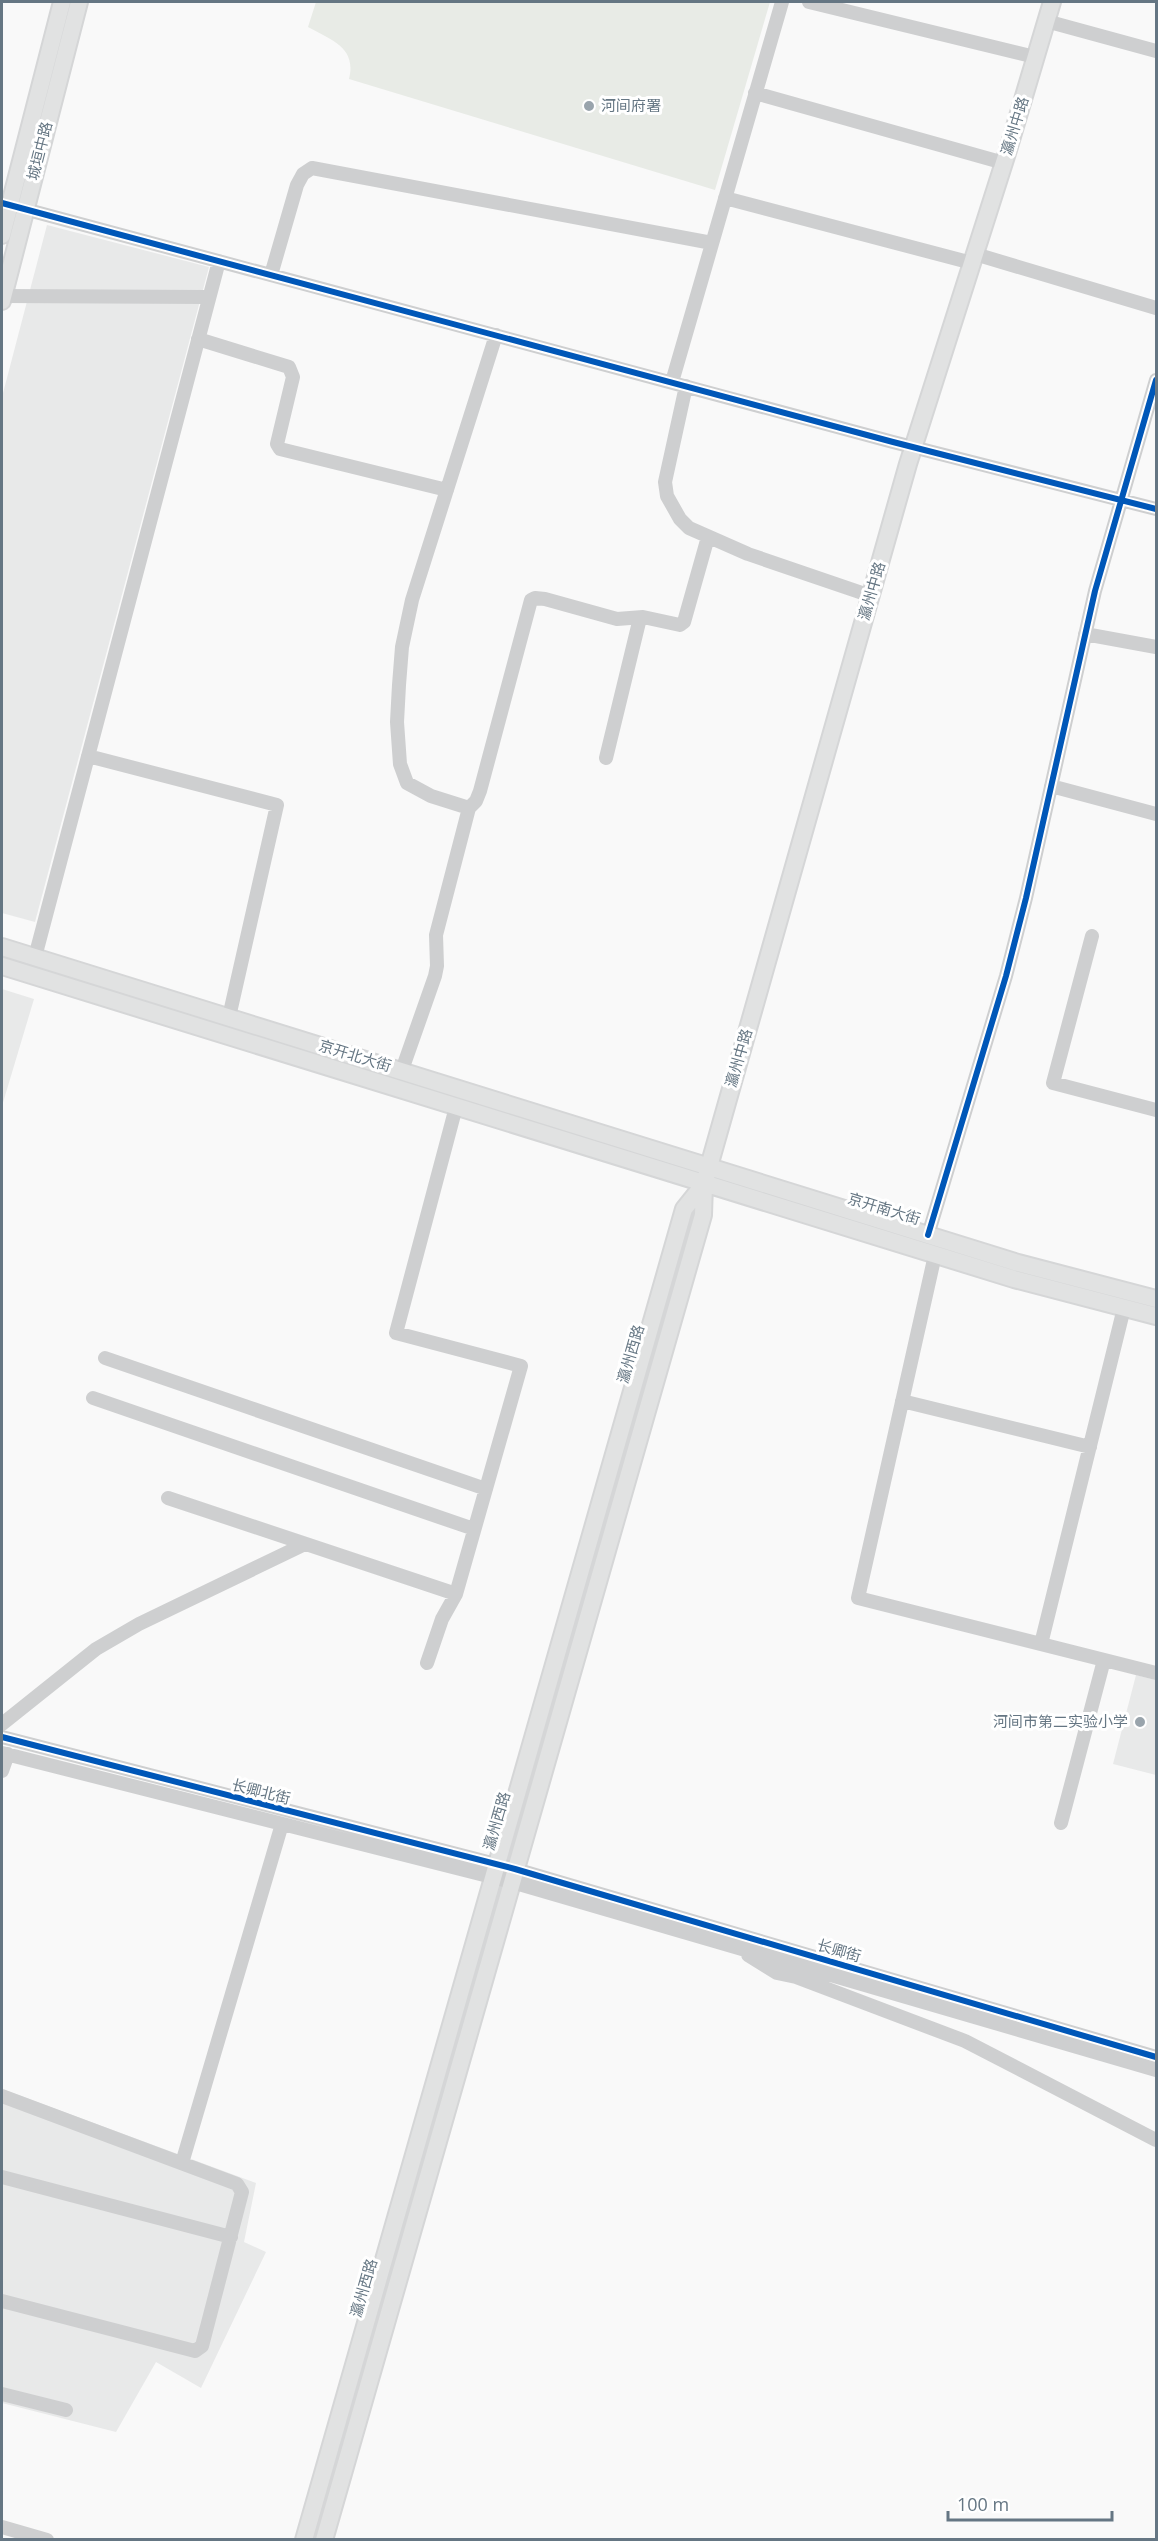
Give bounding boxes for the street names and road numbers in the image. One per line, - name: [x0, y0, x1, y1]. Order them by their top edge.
- street label: 瀛州中路: [996, 94, 1032, 157]
- street label: 城垣中路: [22, 119, 56, 182]
- street label: 瀛州中路: [853, 559, 889, 622]
- street label: 瀛州中路: [720, 1026, 756, 1089]
- street label: 京开北大街: [316, 1035, 394, 1076]
- street label: 京开南大街: [845, 1188, 923, 1229]
- street label: 瀛州西路: [612, 1322, 648, 1385]
- street label: 长卿北街: [230, 1774, 293, 1808]
- street label: 瀛州西路: [478, 1789, 514, 1852]
- street label: 长卿街: [815, 1934, 864, 1966]
- street label: 瀛州西路: [345, 2256, 381, 2319]

